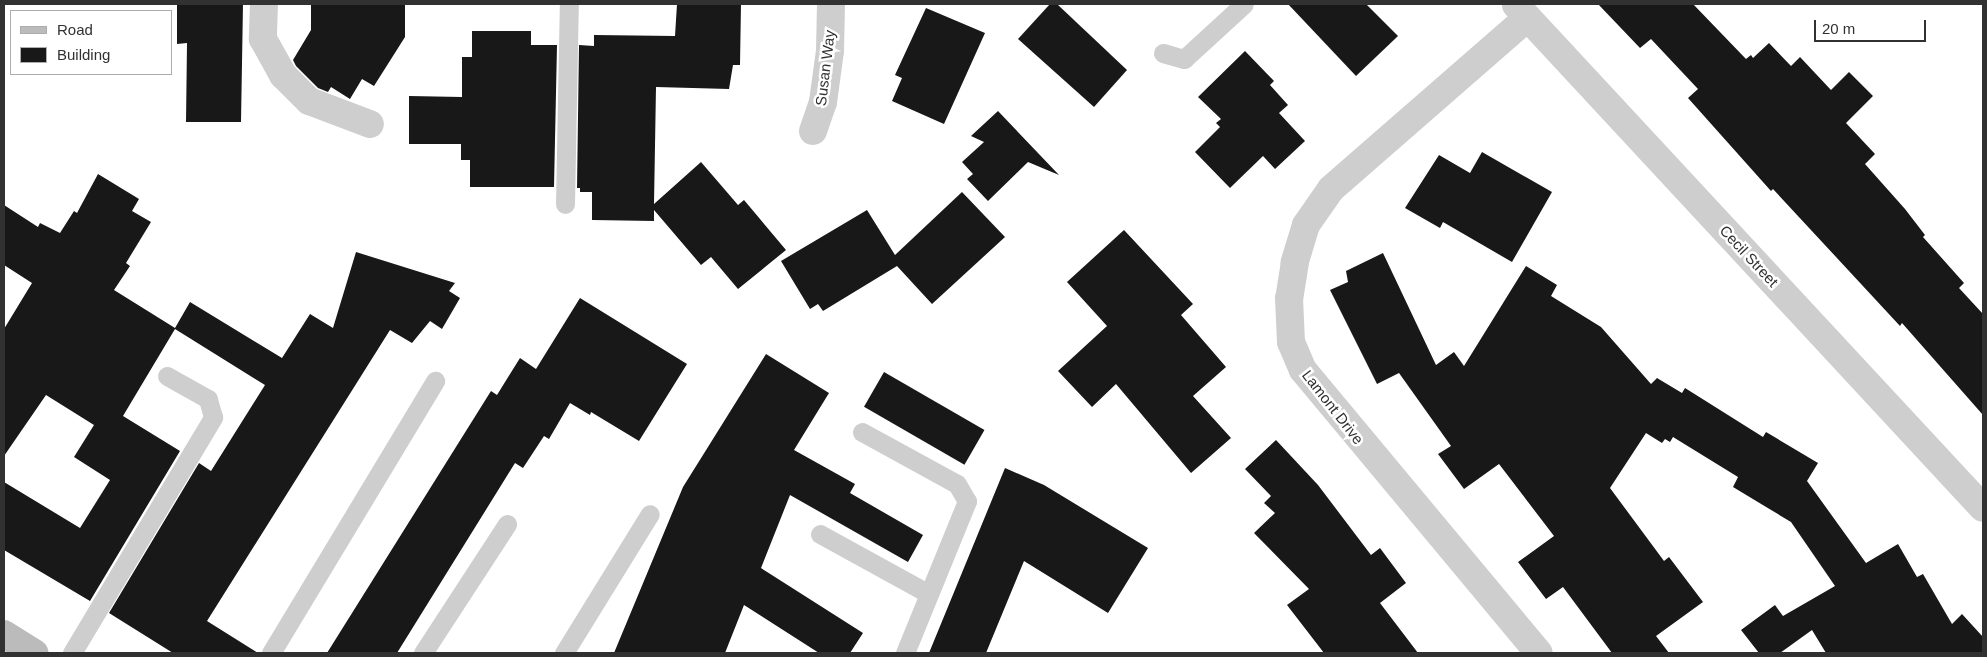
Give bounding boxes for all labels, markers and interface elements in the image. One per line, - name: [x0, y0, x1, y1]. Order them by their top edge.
- legend: [10, 10, 172, 75]
- scale bar: [1817, 10, 1930, 42]
- text: 20 m: [1822, 20, 1855, 37]
- text: Road: [57, 21, 93, 38]
- street label: Susan Way: [811, 29, 839, 107]
- text: Building: [57, 46, 110, 63]
- street label: Cecil Street: [1716, 222, 1782, 290]
- street label: Lamont Drive: [1298, 366, 1368, 448]

